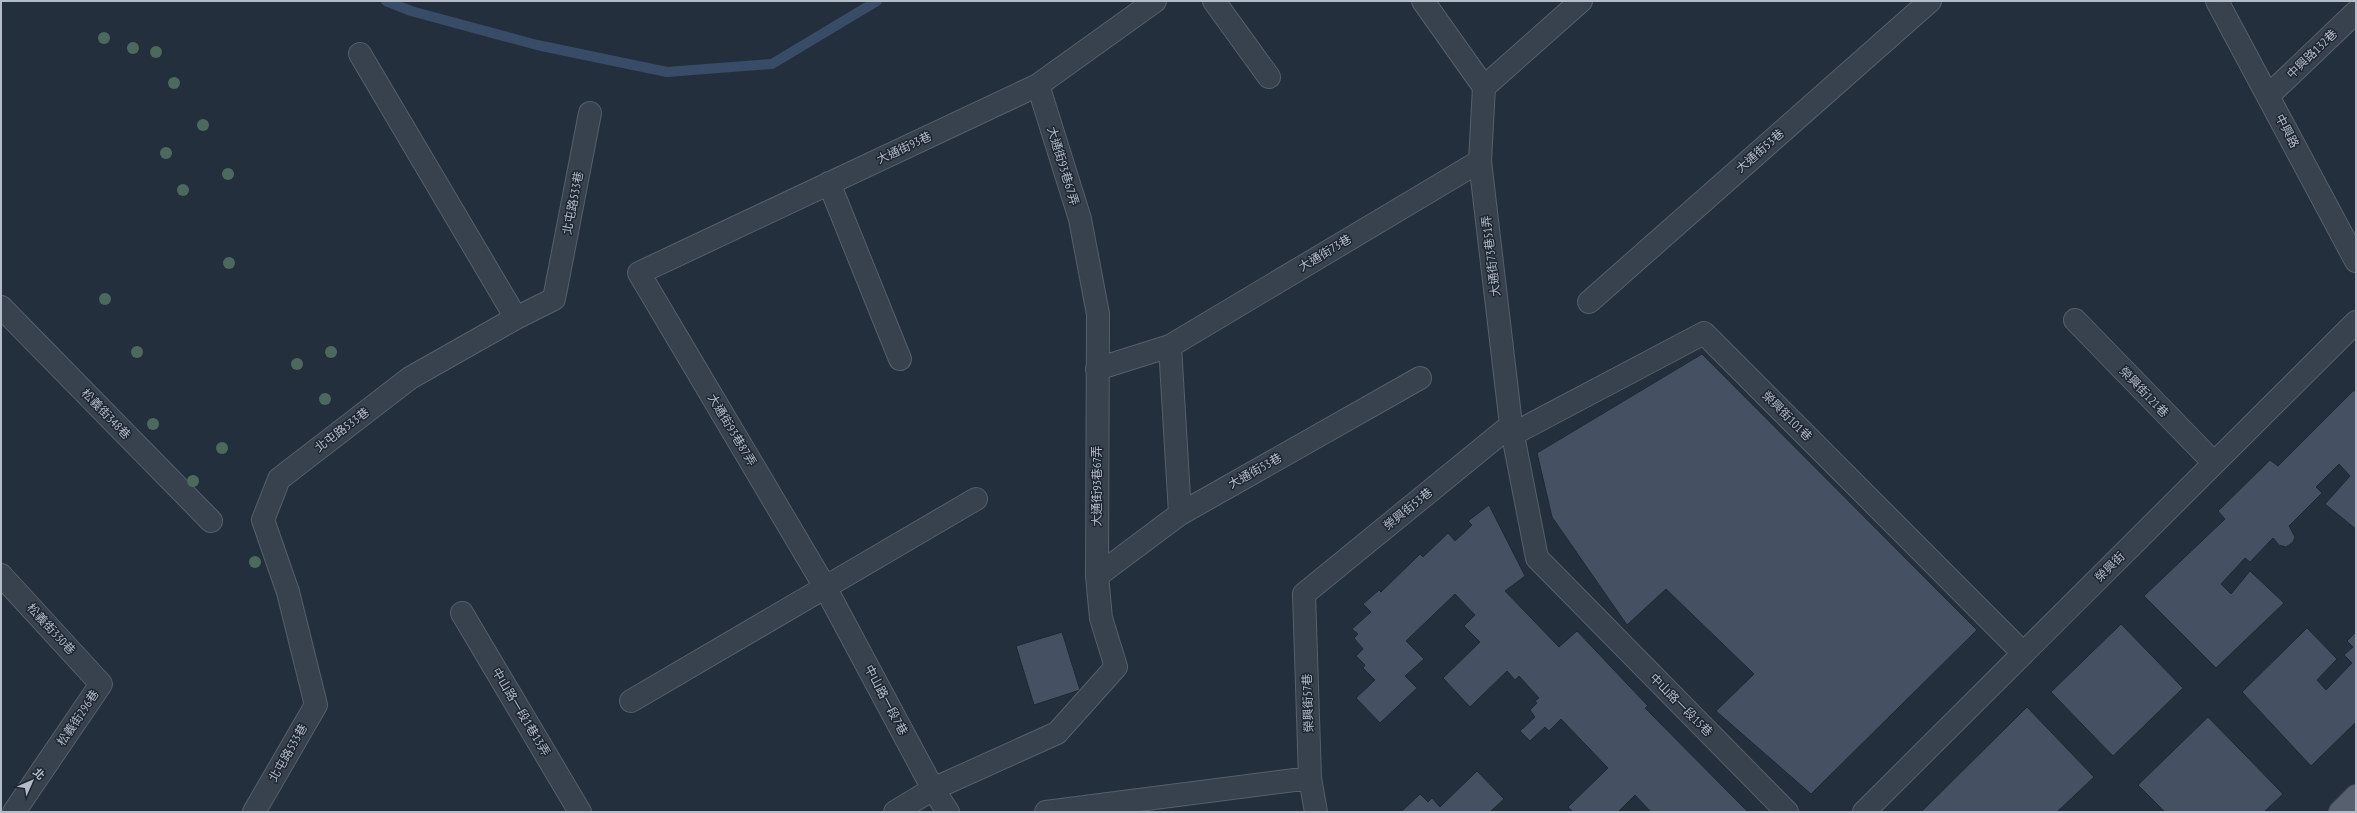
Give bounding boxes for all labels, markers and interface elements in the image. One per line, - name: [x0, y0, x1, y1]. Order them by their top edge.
- street label: 中興路132巷: [2283, 26, 2340, 81]
- street label: 中興路: [2272, 111, 2303, 150]
- street label: 大通街93巷67弄: [1044, 125, 1083, 207]
- street label: 大通街53巷: [1733, 126, 1787, 176]
- street label: 大通街93巷: [874, 128, 934, 167]
- street label: 北屯路533巷: [559, 170, 586, 236]
- street label: 大通街73巷51弄: [1478, 215, 1503, 297]
- street label: 大通街73巷: [1296, 231, 1354, 274]
- street label: 榮興街121巷: [2117, 363, 2172, 420]
- street label: 松義街348巷: [79, 385, 134, 442]
- street label: 榮興街101巷: [1759, 388, 1815, 444]
- street label: 大通街93巷87弄: [705, 391, 760, 469]
- street label: 北屯路533巷: [312, 404, 372, 455]
- street label: 大通街93巷67弄: [1089, 445, 1104, 527]
- street label: 大通街53巷: [1225, 450, 1284, 491]
- street label: 榮興街53巷: [1380, 484, 1435, 533]
- street label: 榮興街: [2092, 549, 2128, 585]
- street label: 松義街330巷: [24, 600, 79, 657]
- street label: 中山路一段7巷: [862, 662, 911, 737]
- street label: 中山路一段1巷13弄: [489, 665, 554, 759]
- street label: 中山路一段15巷: [1647, 670, 1716, 739]
- street label: 榮興街57巷: [1299, 673, 1316, 733]
- street label: 松義街296巷: [53, 687, 102, 749]
- street label: 北屯路533巷: [265, 721, 310, 784]
- north arrow: [12, 761, 52, 801]
- text: 北: [30, 765, 48, 783]

